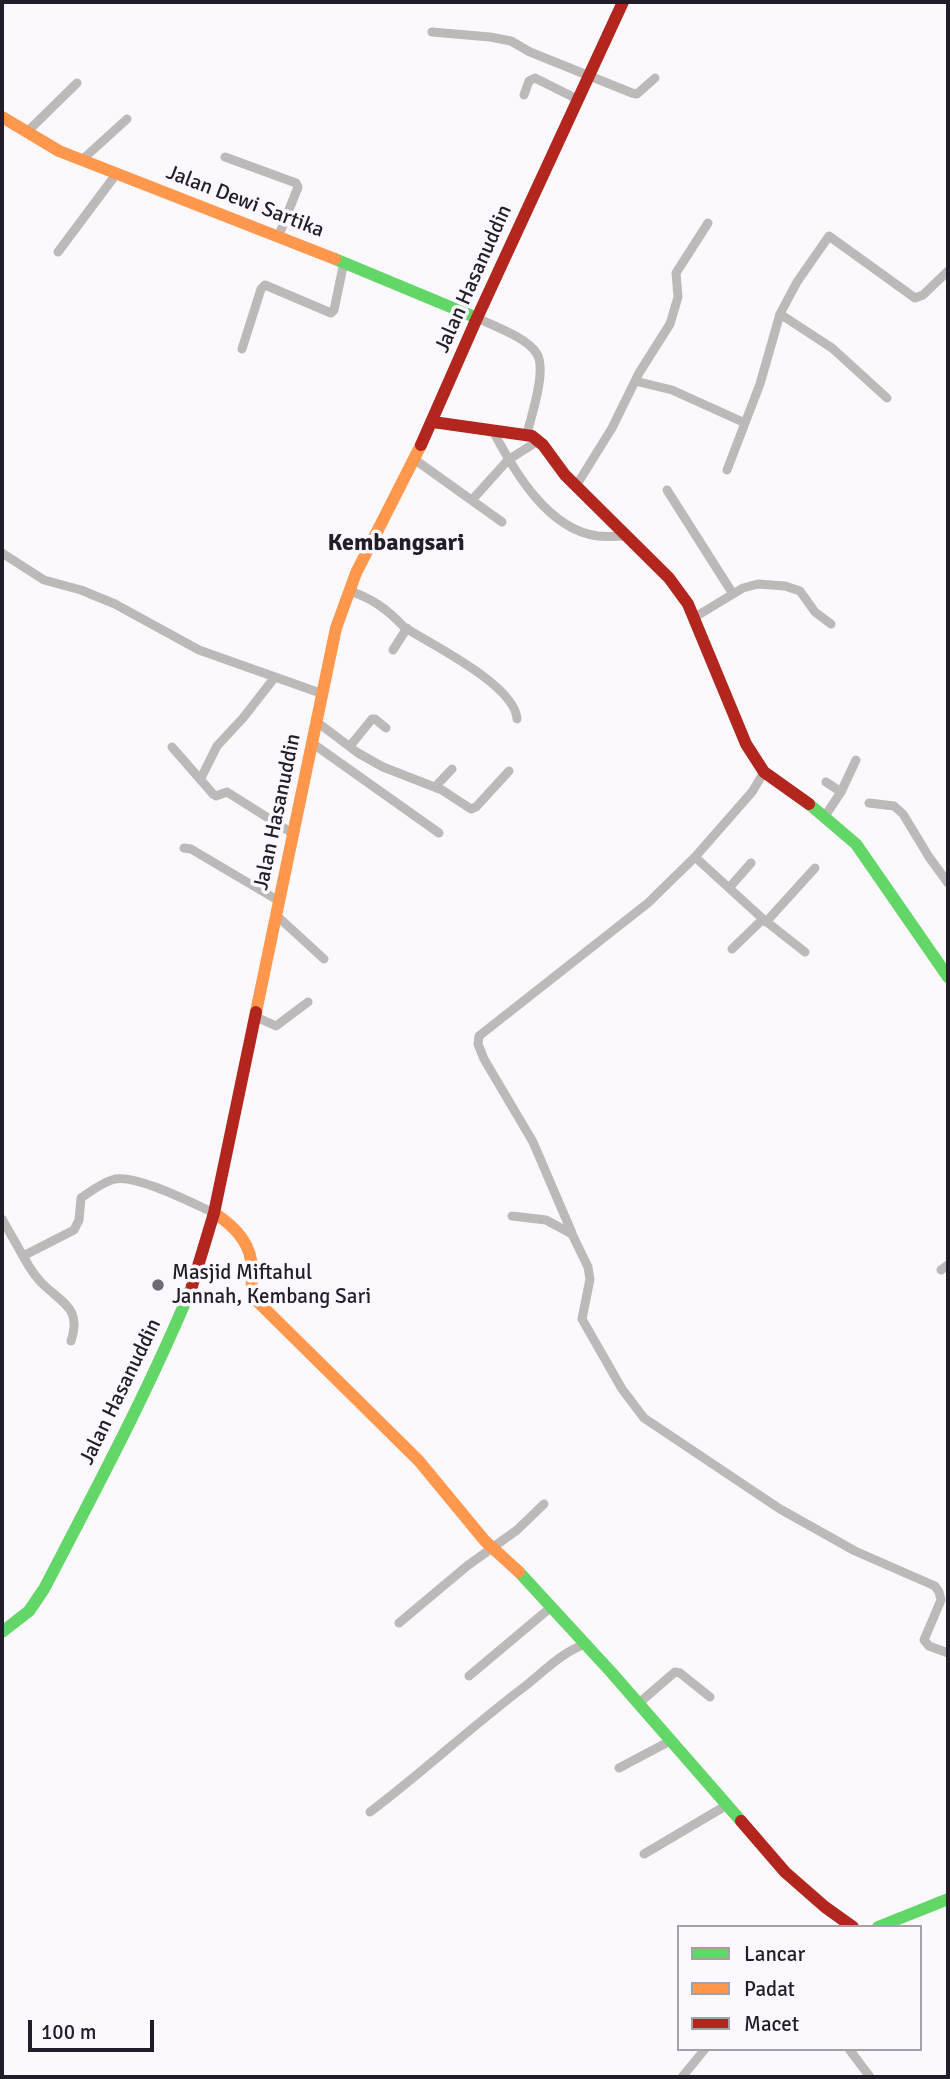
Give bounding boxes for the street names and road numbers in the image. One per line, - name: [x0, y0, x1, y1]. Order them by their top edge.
- street label: Jalan Dewi Sartika: [163, 160, 327, 244]
- street label: Jalan Hasanuddin: [430, 201, 518, 357]
- street label: Jalan Hasanuddin: [249, 731, 307, 893]
- street label: Jalan Hasanuddin: [75, 1315, 167, 1469]

